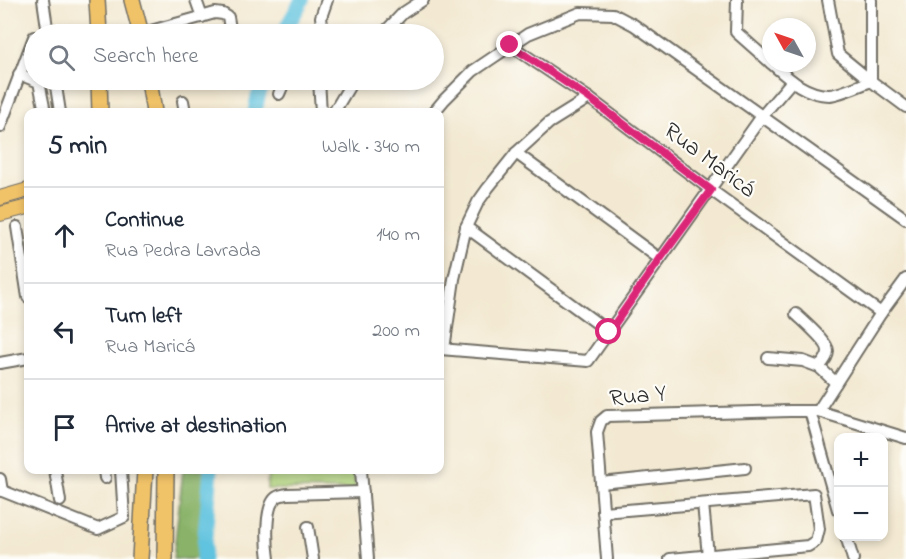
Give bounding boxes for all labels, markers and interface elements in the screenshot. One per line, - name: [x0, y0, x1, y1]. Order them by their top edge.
- north arrow: [762, 18, 816, 72]
- search box: [24, 24, 444, 90]
- route end: [496, 31, 522, 57]
- icon: search: [45, 41, 78, 74]
- text: Search here: [93, 41, 198, 73]
- street label: Rua Maricá: [655, 115, 763, 207]
- text: 5 min: [48, 128, 107, 166]
- text: Walk · 340 m: [322, 133, 420, 162]
- text: Continue: [105, 205, 184, 237]
- icon: ahead: [48, 219, 81, 252]
- text: 140 m: [376, 221, 420, 250]
- text: Rua Pedra Lavrada: [105, 237, 261, 266]
- text: Turn left: [105, 301, 182, 333]
- icon: left: [48, 315, 81, 348]
- text: 200 m: [372, 317, 420, 346]
- route start: [595, 318, 621, 344]
- text: Rua Maricá: [105, 333, 195, 362]
- street label: Rua Y: [608, 377, 668, 417]
- icon: arrive: [48, 411, 81, 444]
- text: Arrive at destination: [105, 411, 287, 443]
- map controls: [834, 433, 888, 541]
- button: +: [834, 433, 888, 487]
- button: −: [834, 487, 888, 541]

